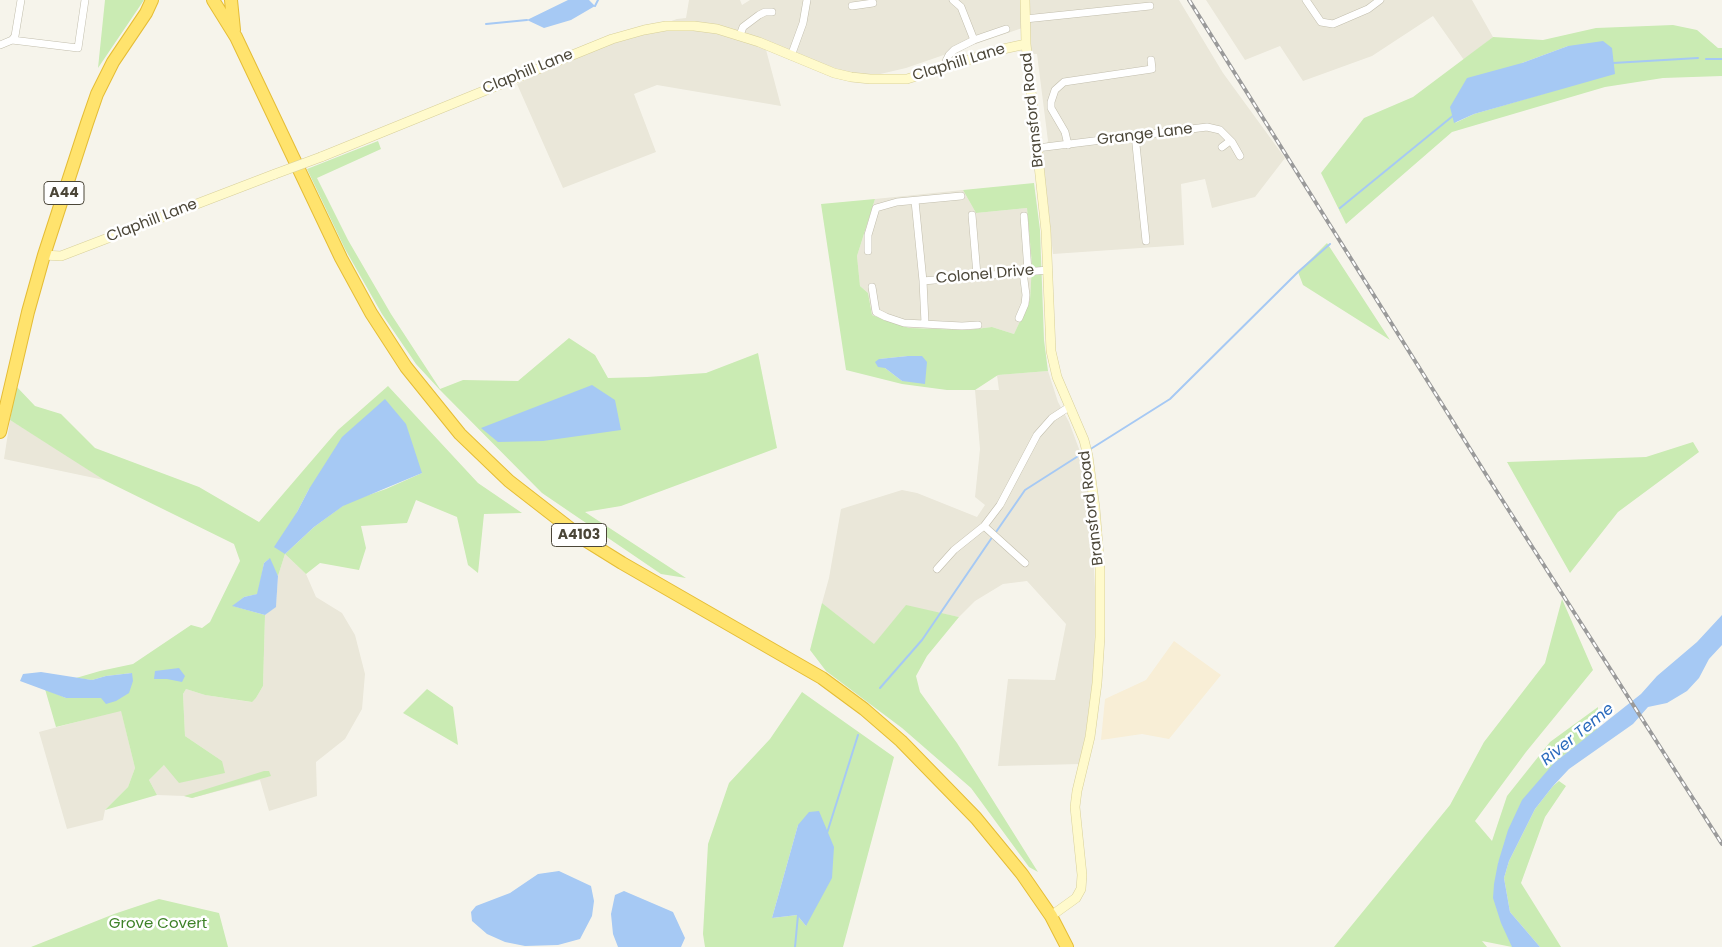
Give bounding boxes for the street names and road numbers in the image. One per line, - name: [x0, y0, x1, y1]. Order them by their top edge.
- street label: Claphill Lane: [911, 40, 1007, 86]
- street label: Claphill Lane: [480, 46, 576, 98]
- street label: Bransford Road: [1018, 52, 1048, 168]
- street label: Grange Lane: [1096, 120, 1194, 150]
- road number: A44: [44, 182, 84, 204]
- street label: Claphill Lane: [104, 195, 200, 247]
- street label: Colonel Drive: [935, 262, 1035, 288]
- street label: Bransford Road: [1076, 450, 1108, 566]
- road number: A4103: [552, 524, 606, 546]

